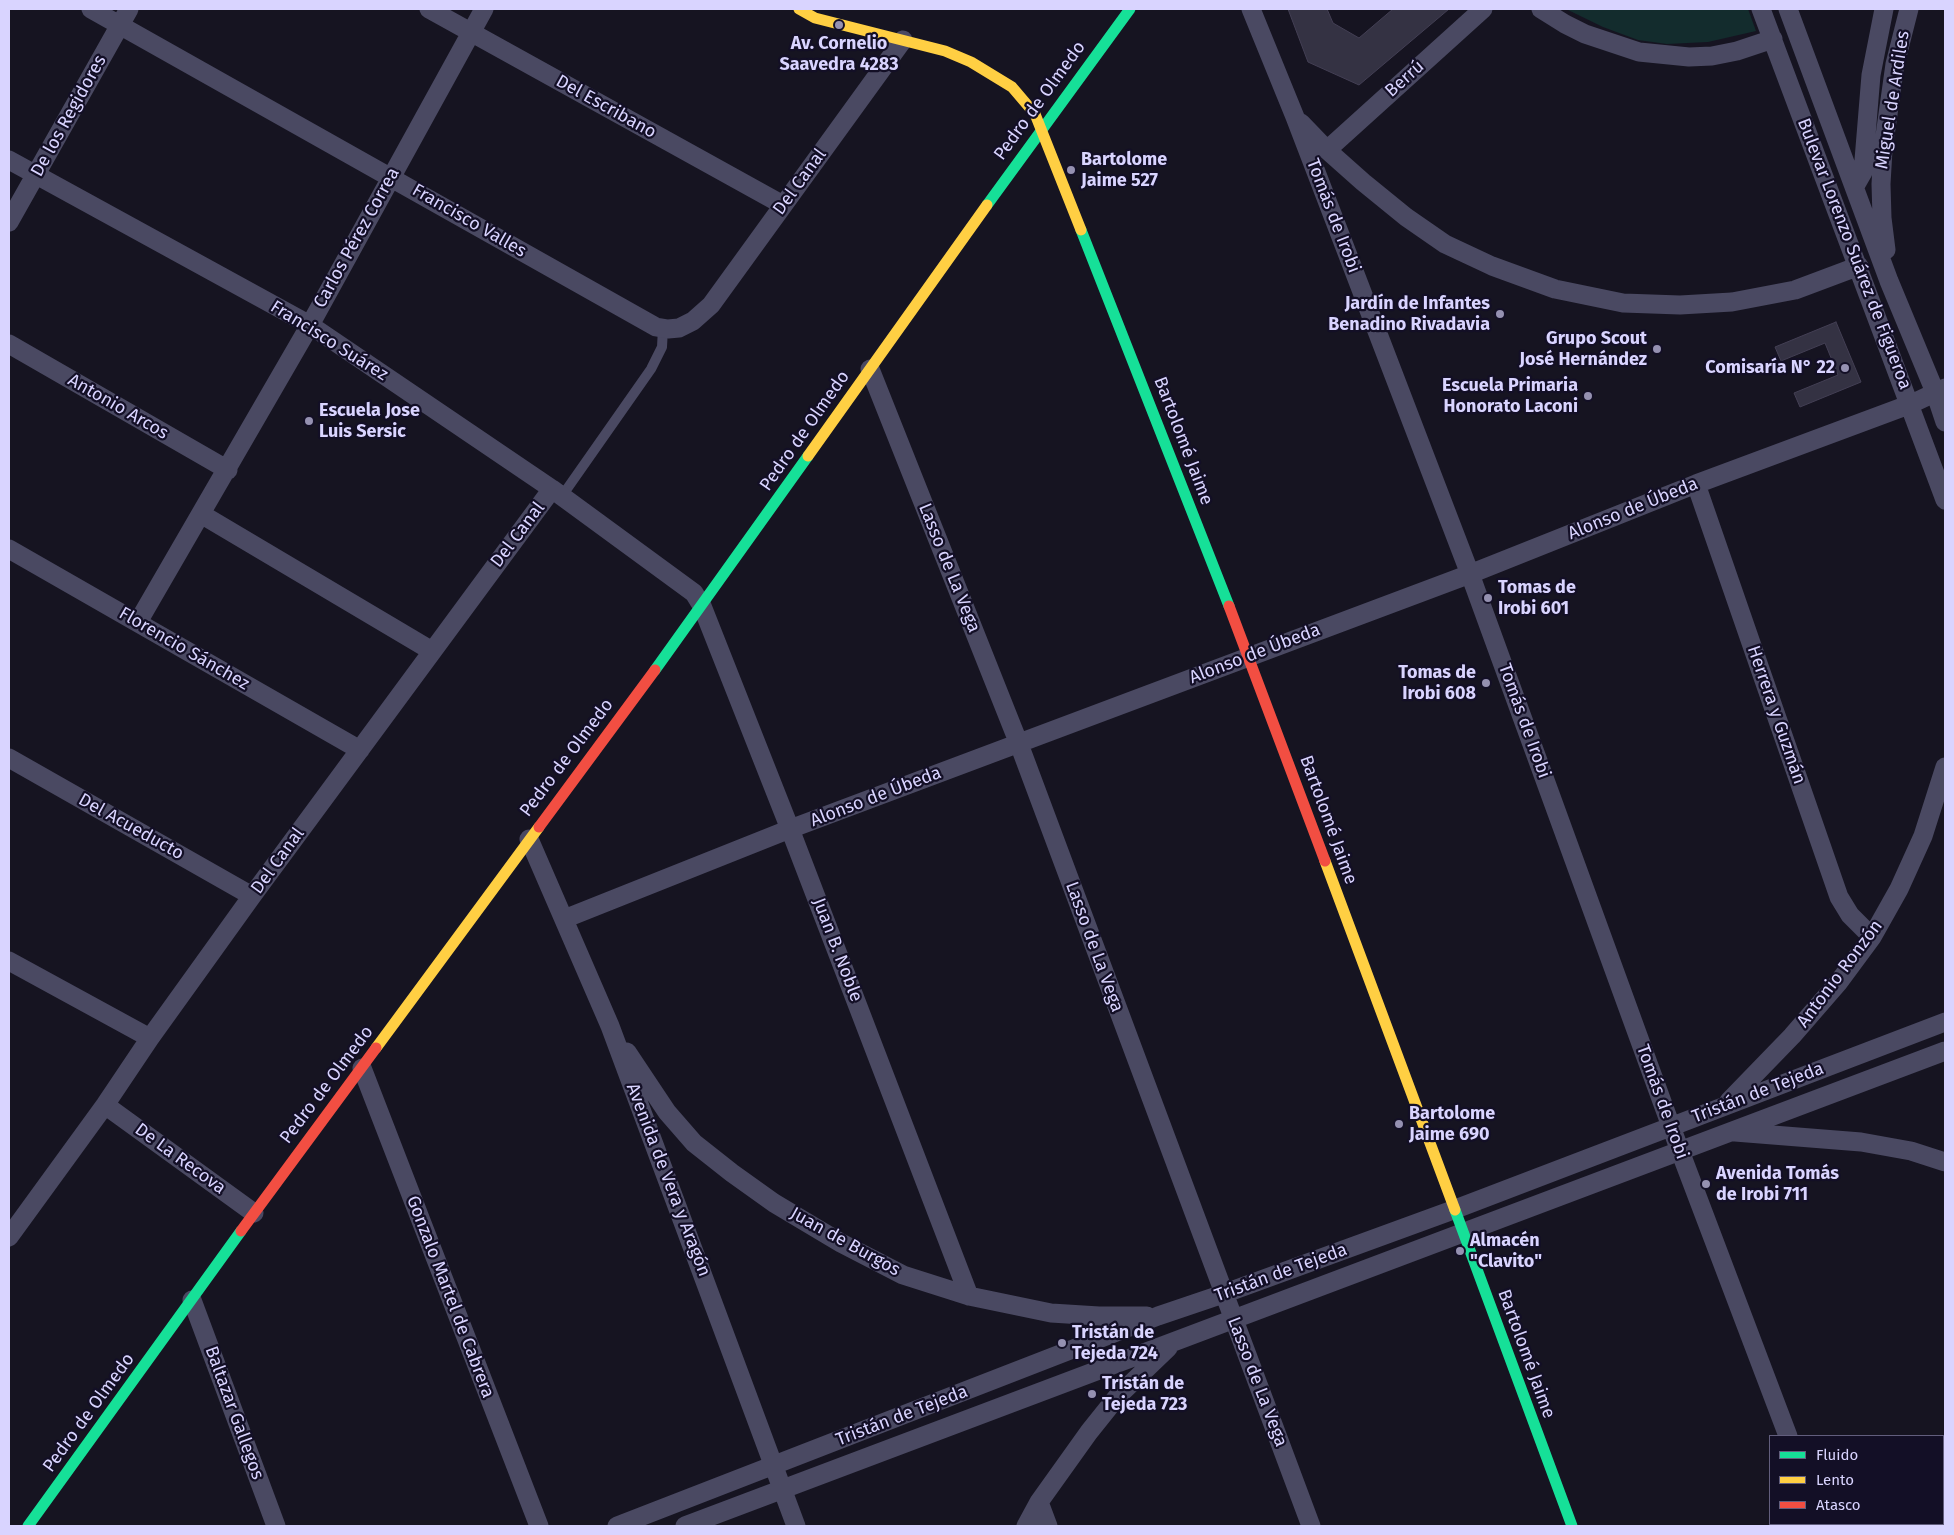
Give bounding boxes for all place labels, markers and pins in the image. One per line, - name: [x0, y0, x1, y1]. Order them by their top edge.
- marker: Av. Cornelio Saavedra 4283: [833, 19, 845, 31]
- place label: Av. Cornelio Saavedra 4283: [779, 33, 899, 76]
- place label: Bartolome Jaime 527: [1081, 149, 1167, 192]
- marker: Bartolome Jaime 527: [1065, 164, 1077, 176]
- place label: Jardín de Infantes Benadino Rivadavia: [1328, 293, 1490, 336]
- marker: Jardín de Infantes Benadino Rivadavia: [1494, 308, 1506, 320]
- place label: Grupo Scout José Hernández: [1519, 328, 1647, 370]
- marker: Grupo Scout José Hernández: [1651, 343, 1663, 355]
- place label: Comisaría N° 22: [1705, 357, 1835, 379]
- marker: Comisaría N° 22: [1839, 362, 1851, 374]
- place label: Escuela Primaria Honorato Laconi: [1442, 375, 1578, 418]
- marker: Escuela Primaria Honorato Laconi: [1582, 390, 1594, 402]
- place label: Escuela Jose Luis Sersic: [319, 400, 420, 442]
- marker: Escuela Jose Luis Sersic: [303, 415, 315, 427]
- place label: Tomas de Irobi 601: [1498, 577, 1576, 620]
- marker: Tomas de Irobi 601: [1482, 592, 1494, 604]
- place label: Tomas de Irobi 608: [1398, 662, 1476, 704]
- marker: Tomas de Irobi 608: [1480, 677, 1492, 689]
- place label: Bartolome Jaime 690: [1409, 1103, 1495, 1146]
- marker: Bartolome Jaime 690: [1393, 1118, 1405, 1130]
- place label: Avenida Tomás de Irobi 711: [1716, 1163, 1839, 1206]
- marker: Avenida Tomás de Irobi 711: [1700, 1178, 1712, 1190]
- place label: Almacén "Clavito": [1470, 1230, 1542, 1272]
- marker: Almacén "Clavito": [1454, 1245, 1466, 1257]
- place label: Tristán de Tejeda 724: [1072, 1322, 1158, 1365]
- marker: Tristán de Tejeda 724: [1056, 1337, 1068, 1349]
- place label: Tristán de Tejeda 723: [1102, 1373, 1187, 1416]
- marker: Tristán de Tejeda 723: [1086, 1388, 1098, 1400]

